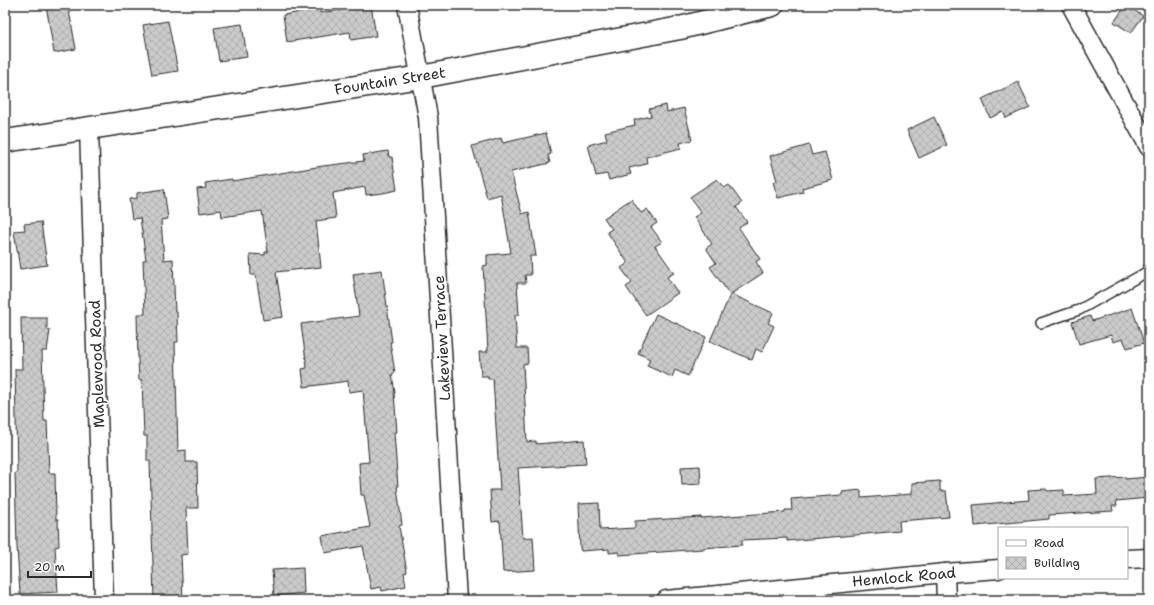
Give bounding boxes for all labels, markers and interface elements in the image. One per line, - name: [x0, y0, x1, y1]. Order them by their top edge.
- street label: Fountain Street: [333, 62, 447, 100]
- street label: Lakeview Terrace: [429, 275, 455, 401]
- street label: Maplewood Road: [85, 299, 109, 428]
- legend: [998, 527, 1128, 579]
- text: Road: [1034, 535, 1065, 551]
- scale bar: [28, 553, 91, 579]
- text: Building: [1034, 555, 1080, 571]
- text: 20 m: [34, 559, 65, 575]
- street label: Hemlock Road: [851, 562, 957, 591]

